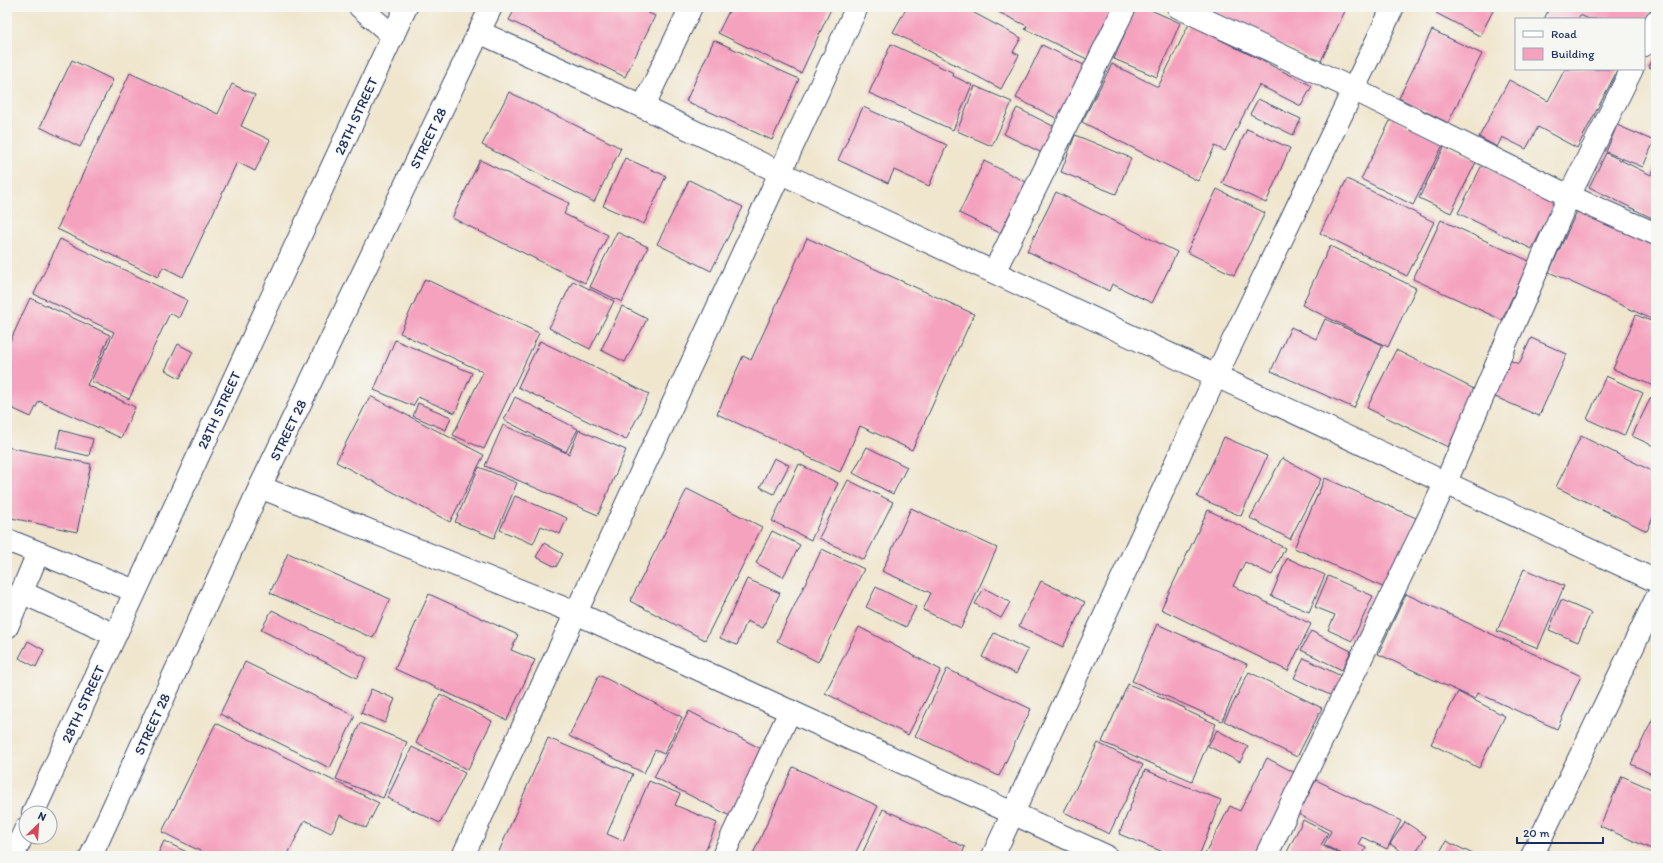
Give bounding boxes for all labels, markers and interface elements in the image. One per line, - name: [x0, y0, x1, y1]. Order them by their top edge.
- legend: [1515, 18, 1645, 70]
- text: Road: [1551, 27, 1577, 41]
- text: Building: [1551, 47, 1595, 61]
- street label: 28TH STREET: [331, 75, 382, 158]
- street label: STREET 28: [406, 105, 451, 172]
- street label: 28TH STREET: [194, 369, 245, 452]
- street label: STREET 28: [266, 397, 311, 464]
- street label: 28TH STREET: [58, 663, 109, 746]
- street label: STREET 28: [131, 690, 174, 758]
- north arrow: [18, 805, 58, 845]
- text: N: [36, 809, 48, 824]
- scale bar: [1517, 819, 1603, 845]
- text: 20 m: [1523, 826, 1550, 840]

